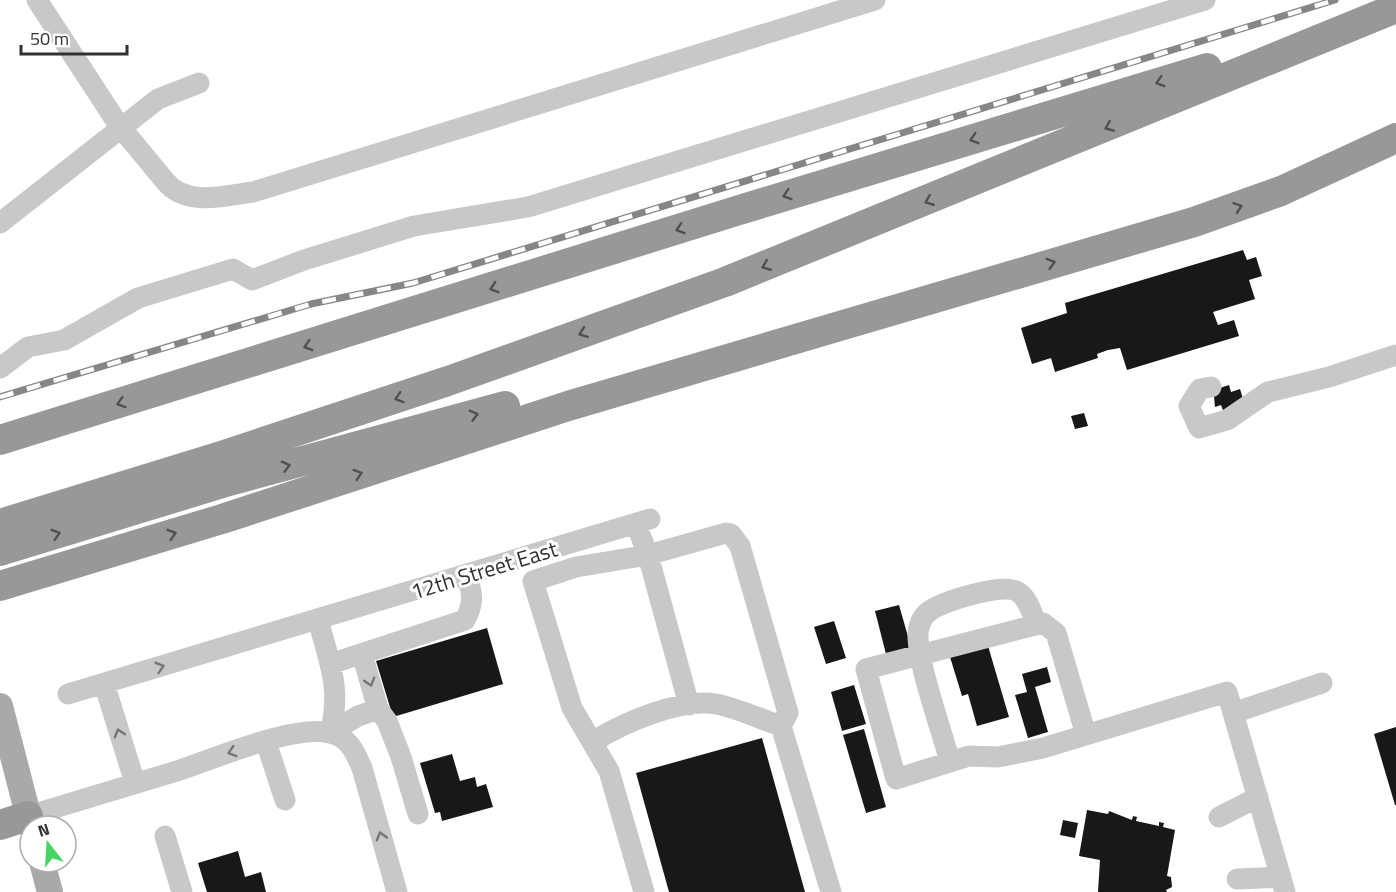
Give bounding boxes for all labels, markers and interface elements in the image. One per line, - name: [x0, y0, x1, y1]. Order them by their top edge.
- scale bar: [21, 18, 128, 56]
- text: 50 m: [30, 25, 69, 52]
- one-way arrow: [1155, 75, 1166, 87]
- one-way arrow: [1104, 120, 1115, 132]
- one-way arrow: [969, 132, 980, 144]
- one-way arrow: [782, 188, 793, 201]
- one-way arrow: [924, 194, 935, 206]
- one-way arrow: [1232, 202, 1243, 215]
- one-way arrow: [675, 222, 686, 234]
- one-way arrow: [1045, 258, 1056, 270]
- one-way arrow: [761, 259, 772, 271]
- one-way arrow: [489, 280, 500, 293]
- one-way arrow: [578, 325, 589, 338]
- one-way arrow: [303, 339, 314, 351]
- one-way arrow: [394, 390, 405, 403]
- one-way arrow: [116, 396, 127, 408]
- one-way arrow: [469, 409, 479, 422]
- one-way arrow: [280, 461, 291, 473]
- one-way arrow: [352, 469, 363, 481]
- one-way arrow: [50, 529, 61, 541]
- one-way arrow: [167, 529, 177, 541]
- street label: 12th Street East: [406, 531, 562, 608]
- one-way arrow: [154, 662, 165, 674]
- one-way arrow: [363, 676, 375, 687]
- one-way arrow: [114, 729, 126, 739]
- one-way arrow: [227, 745, 238, 758]
- north arrow: [18, 814, 78, 874]
- text: N: [35, 817, 52, 843]
- one-way arrow: [376, 831, 388, 842]

